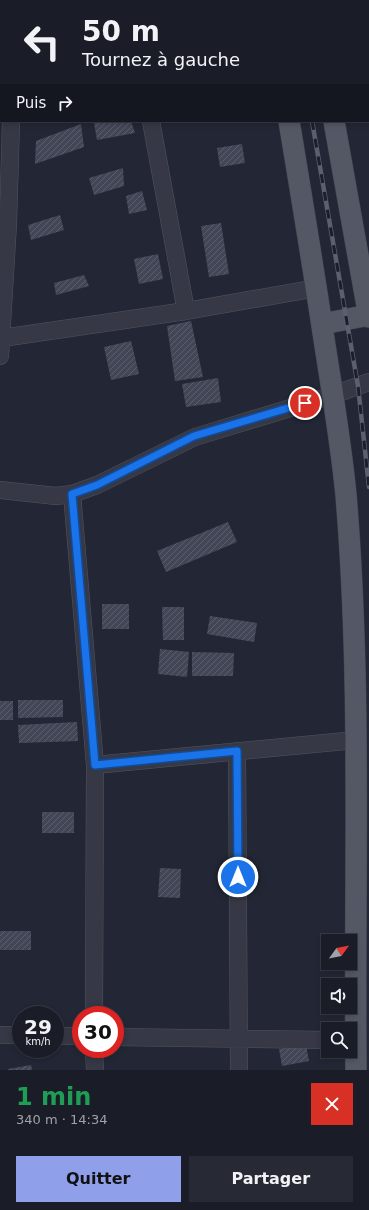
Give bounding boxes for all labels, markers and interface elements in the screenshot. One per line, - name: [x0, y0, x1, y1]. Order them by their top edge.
- text: 50 m: [82, 15, 160, 48]
- icon: left: [16, 16, 68, 68]
- text: Tournez à gauche: [82, 49, 240, 70]
- icon: right: [54, 92, 76, 114]
- text: Puis: [16, 94, 46, 112]
- pin: [288, 386, 322, 420]
- icon: arrive: [294, 392, 316, 414]
- position arrow: [217, 856, 259, 898]
- north arrow: [321, 934, 357, 970]
- map controls: [321, 934, 357, 1058]
- button: sound: [321, 978, 357, 1014]
- speed limit sign: 30: [72, 1006, 124, 1058]
- text: 29: [24, 1015, 52, 1039]
- button: search: [321, 1022, 357, 1058]
- text: km/h: [25, 1036, 51, 1047]
- text: 1 min: [16, 1083, 91, 1111]
- button: close: [311, 1083, 353, 1125]
- text: 340 m · 14:34: [16, 1112, 107, 1127]
- button: Quitter: [16, 1156, 181, 1202]
- button: Partager: [189, 1156, 353, 1202]

